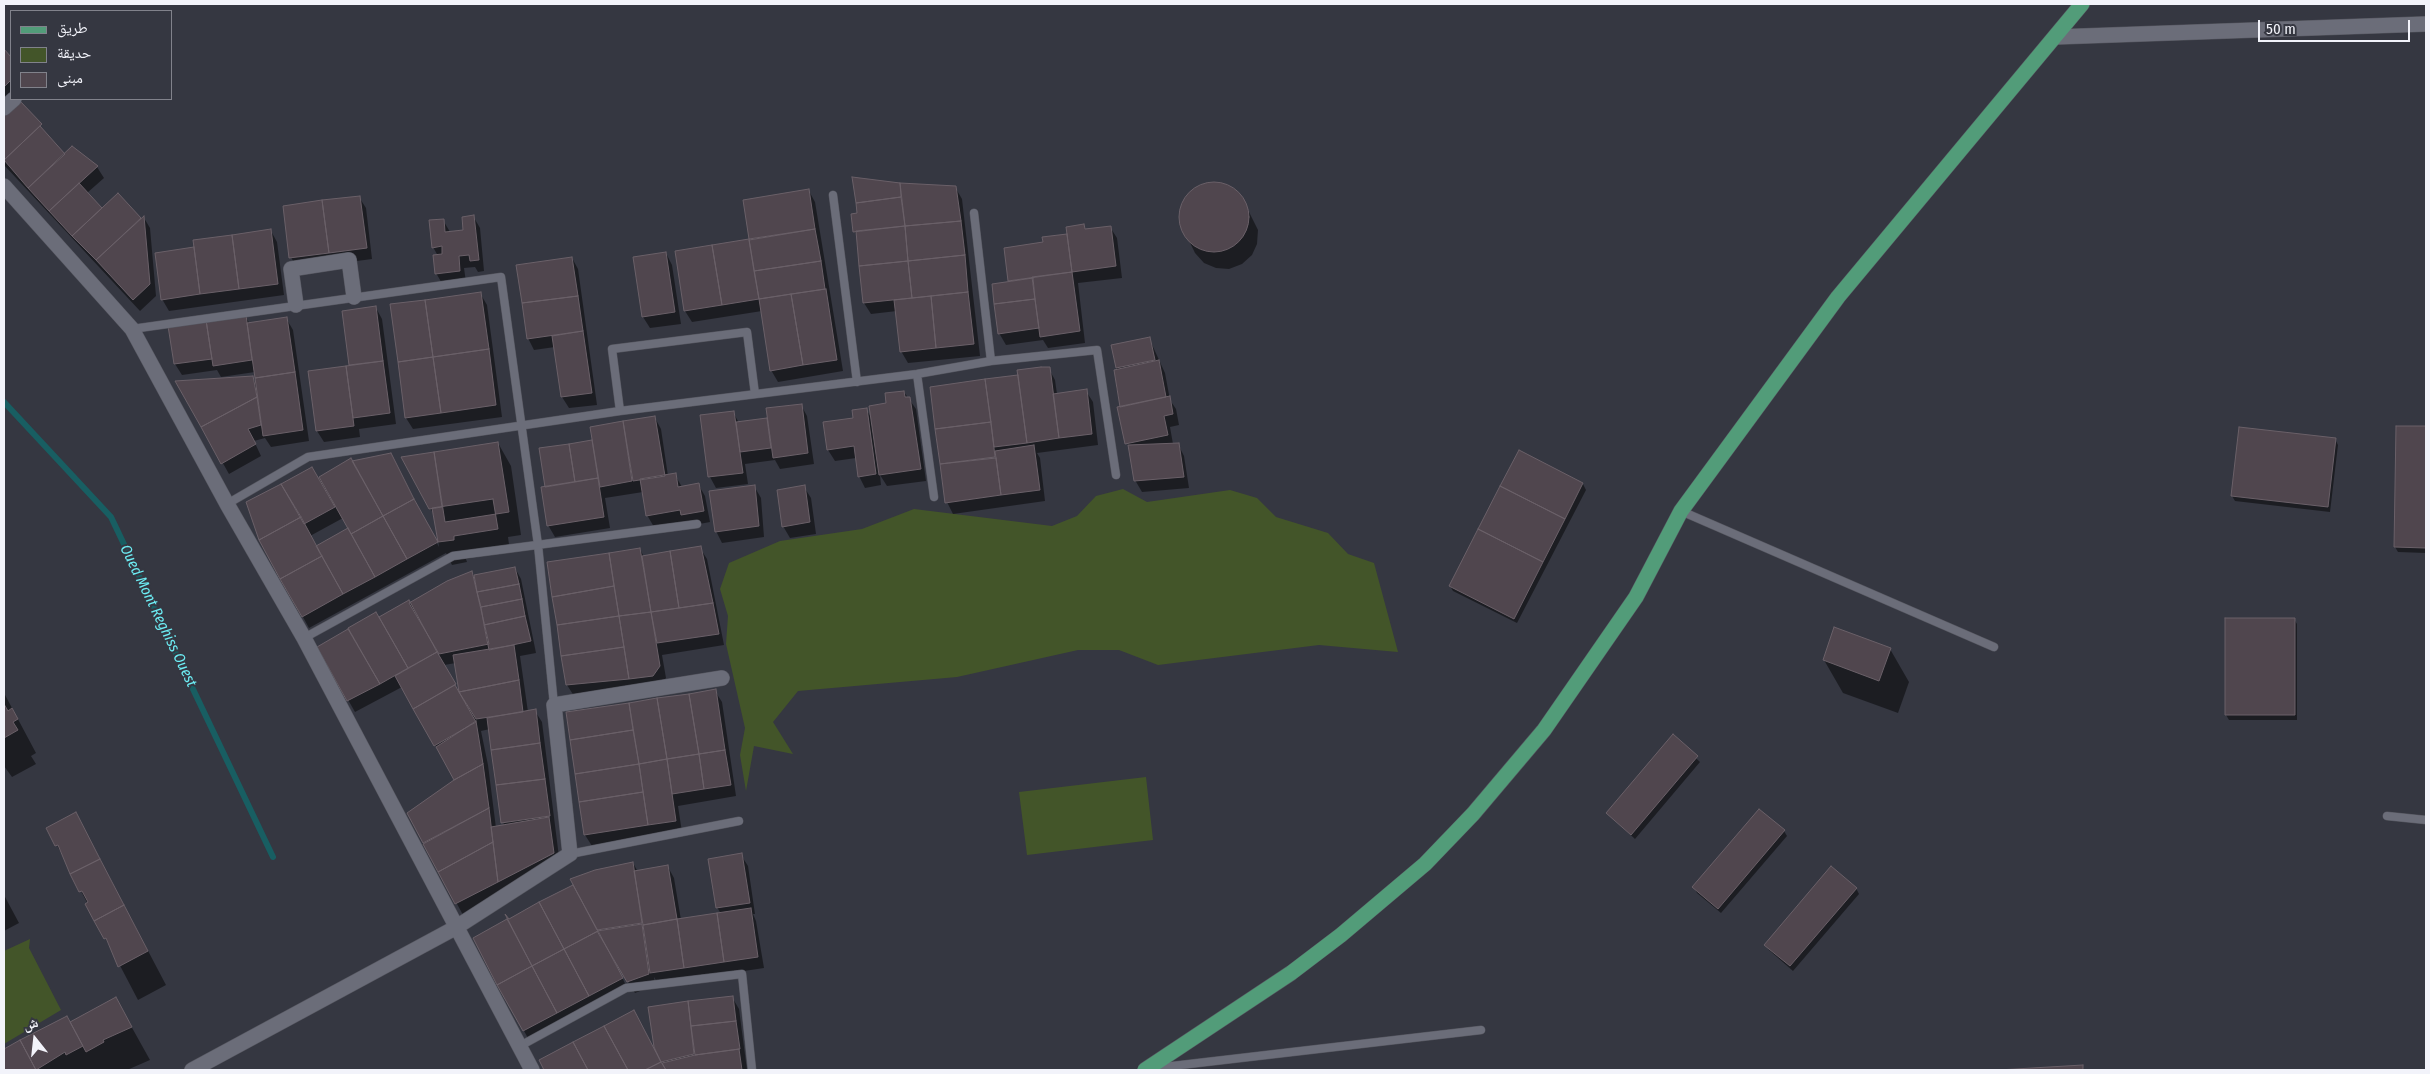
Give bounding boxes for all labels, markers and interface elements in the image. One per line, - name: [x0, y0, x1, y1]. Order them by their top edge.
- legend: [10, 10, 172, 100]
- scale bar: [2260, 10, 2412, 42]
- text: طريق: [57, 19, 88, 37]
- text: 50 m: [2266, 20, 2296, 38]
- text: حديقة: [57, 44, 91, 62]
- text: مبنى: [57, 69, 83, 87]
- water label: Oued Mont Reghiss Ouest: [116, 542, 200, 690]
- north arrow: [10, 1014, 60, 1064]
- text: ش: [21, 1014, 40, 1034]

